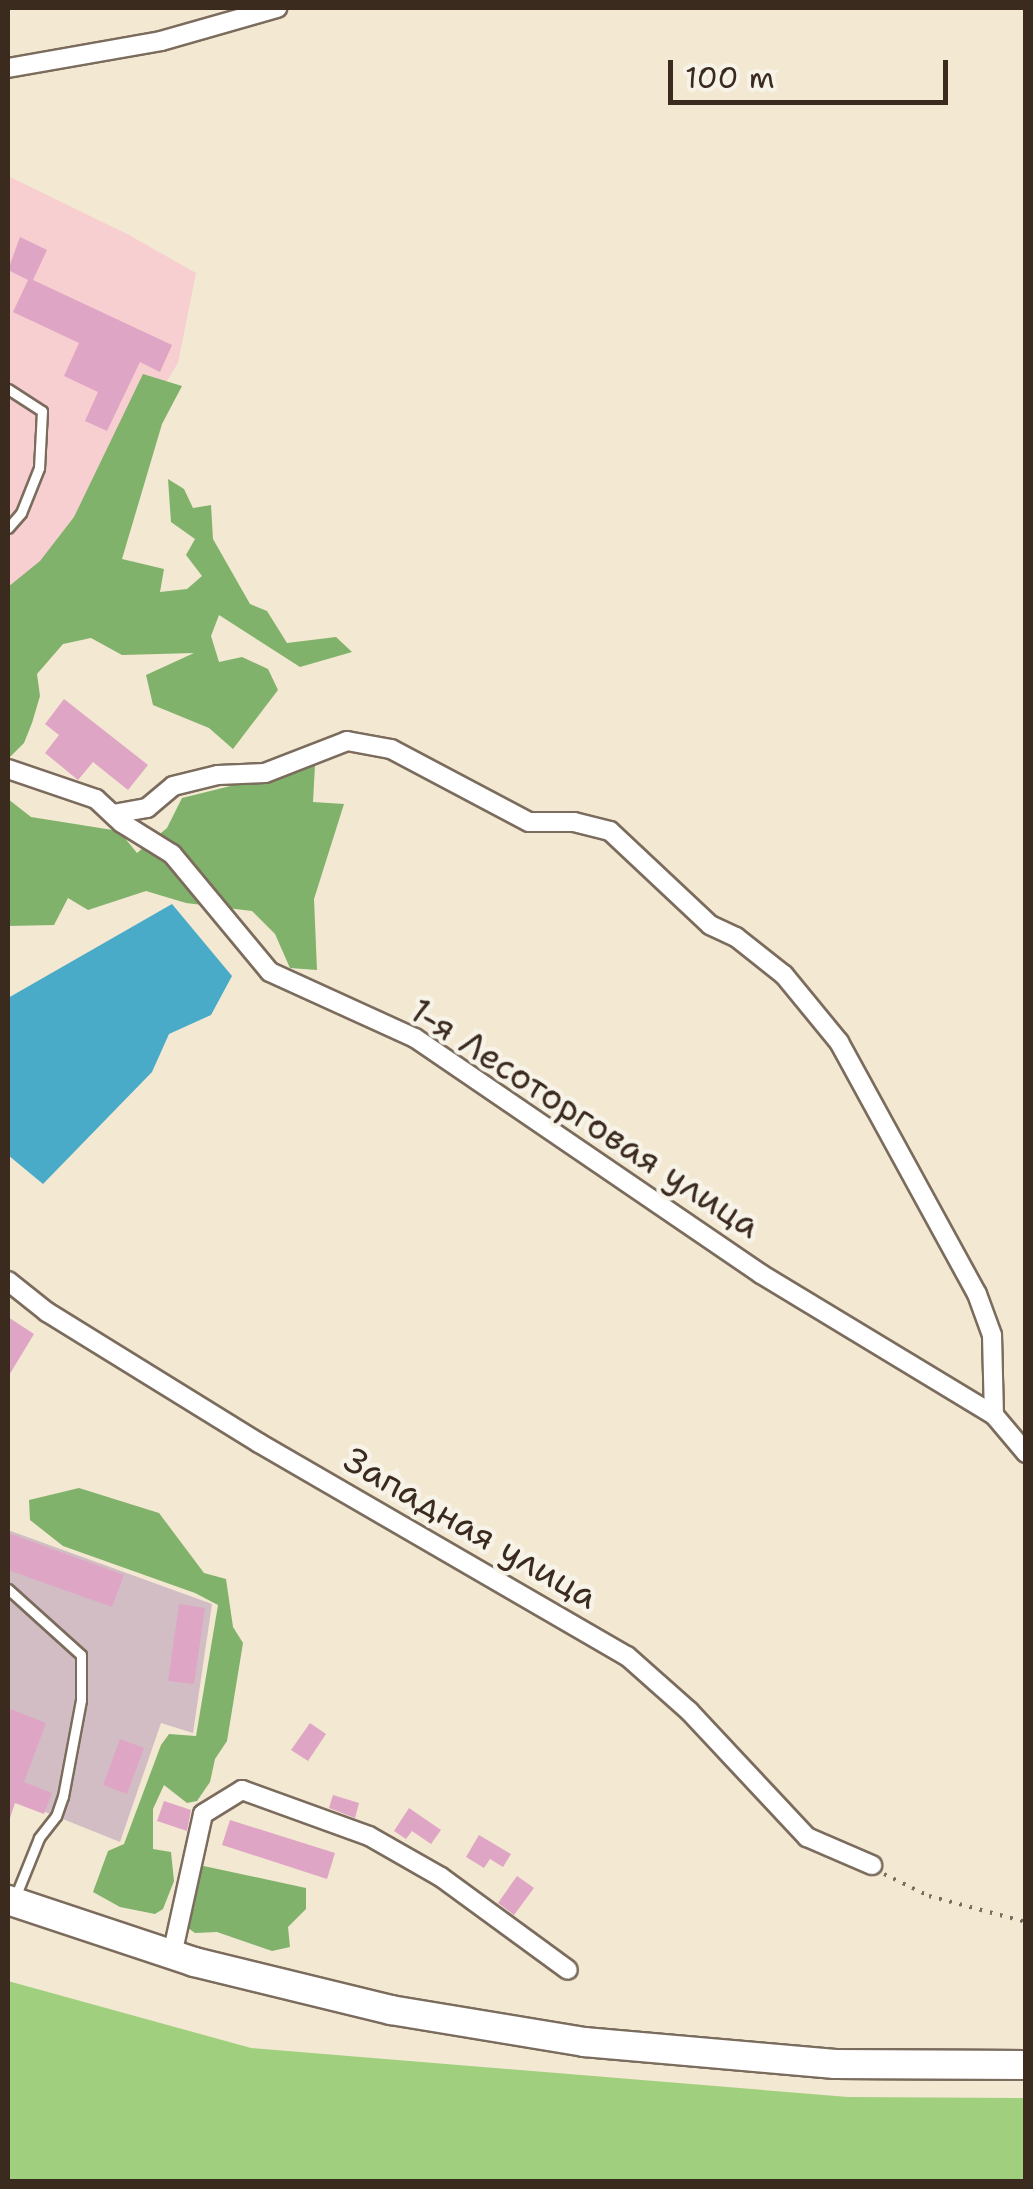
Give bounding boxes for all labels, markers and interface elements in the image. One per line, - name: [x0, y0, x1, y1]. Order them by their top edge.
- scale bar: [673, 40, 953, 102]
- text: 100 m: [685, 57, 775, 98]
- street label: 1-я Лесоторговая улица: [402, 989, 768, 1247]
- street label: Западная улица: [337, 1438, 605, 1618]

